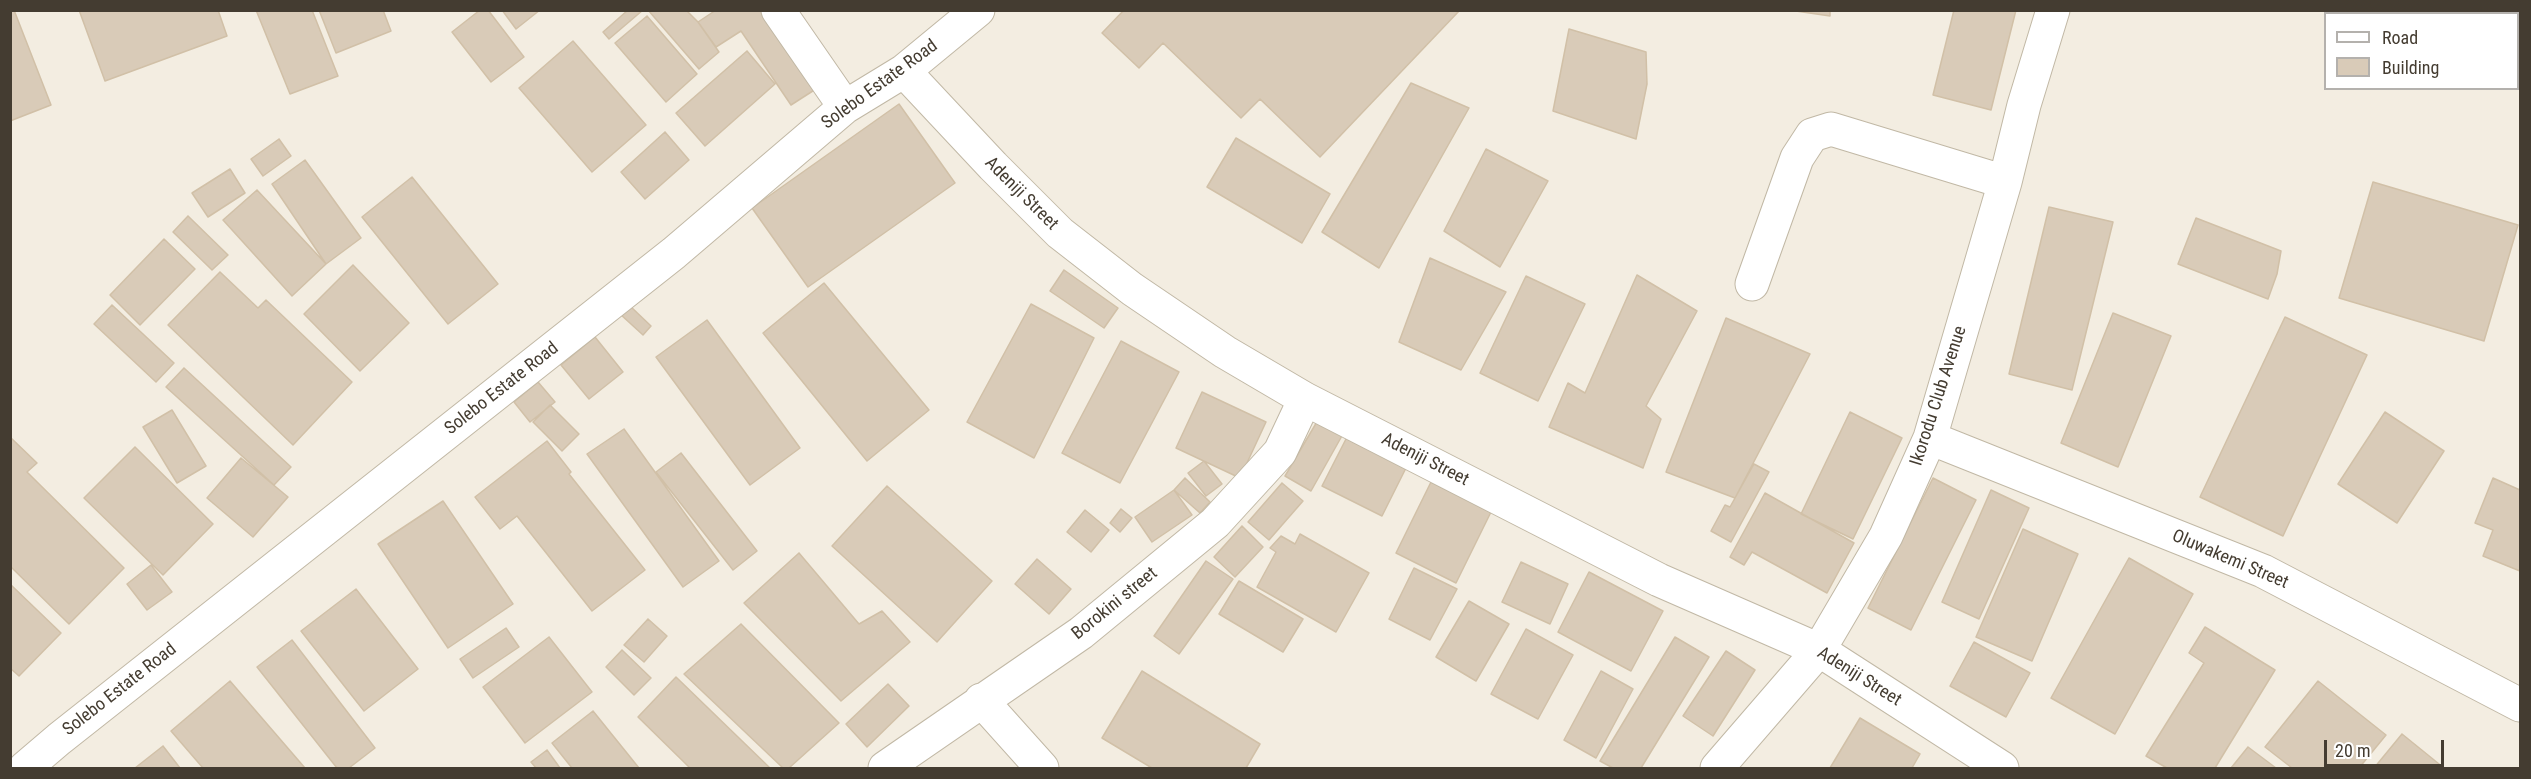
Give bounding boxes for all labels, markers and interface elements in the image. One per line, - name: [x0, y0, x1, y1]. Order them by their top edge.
- legend: [2324, 12, 2519, 90]
- text: Road: [2382, 27, 2418, 48]
- street label: Solebo Estate Road: [818, 36, 942, 134]
- text: Building: [2382, 57, 2439, 78]
- street label: Adeniji Street: [980, 153, 1062, 235]
- street label: Ikorodu Club Avenue: [1906, 323, 1972, 469]
- street label: Solebo Estate Road: [441, 338, 563, 440]
- street label: Adeniji Street: [1378, 429, 1472, 491]
- street label: Oluwakemi Street: [2169, 526, 2291, 594]
- street label: Borokini street: [1068, 563, 1162, 645]
- street label: Solebo Estate Road: [59, 639, 181, 741]
- street label: Adeniji Street: [1813, 643, 1905, 711]
- scale bar: [2327, 728, 2447, 766]
- text: 20 m: [2335, 740, 2370, 761]

